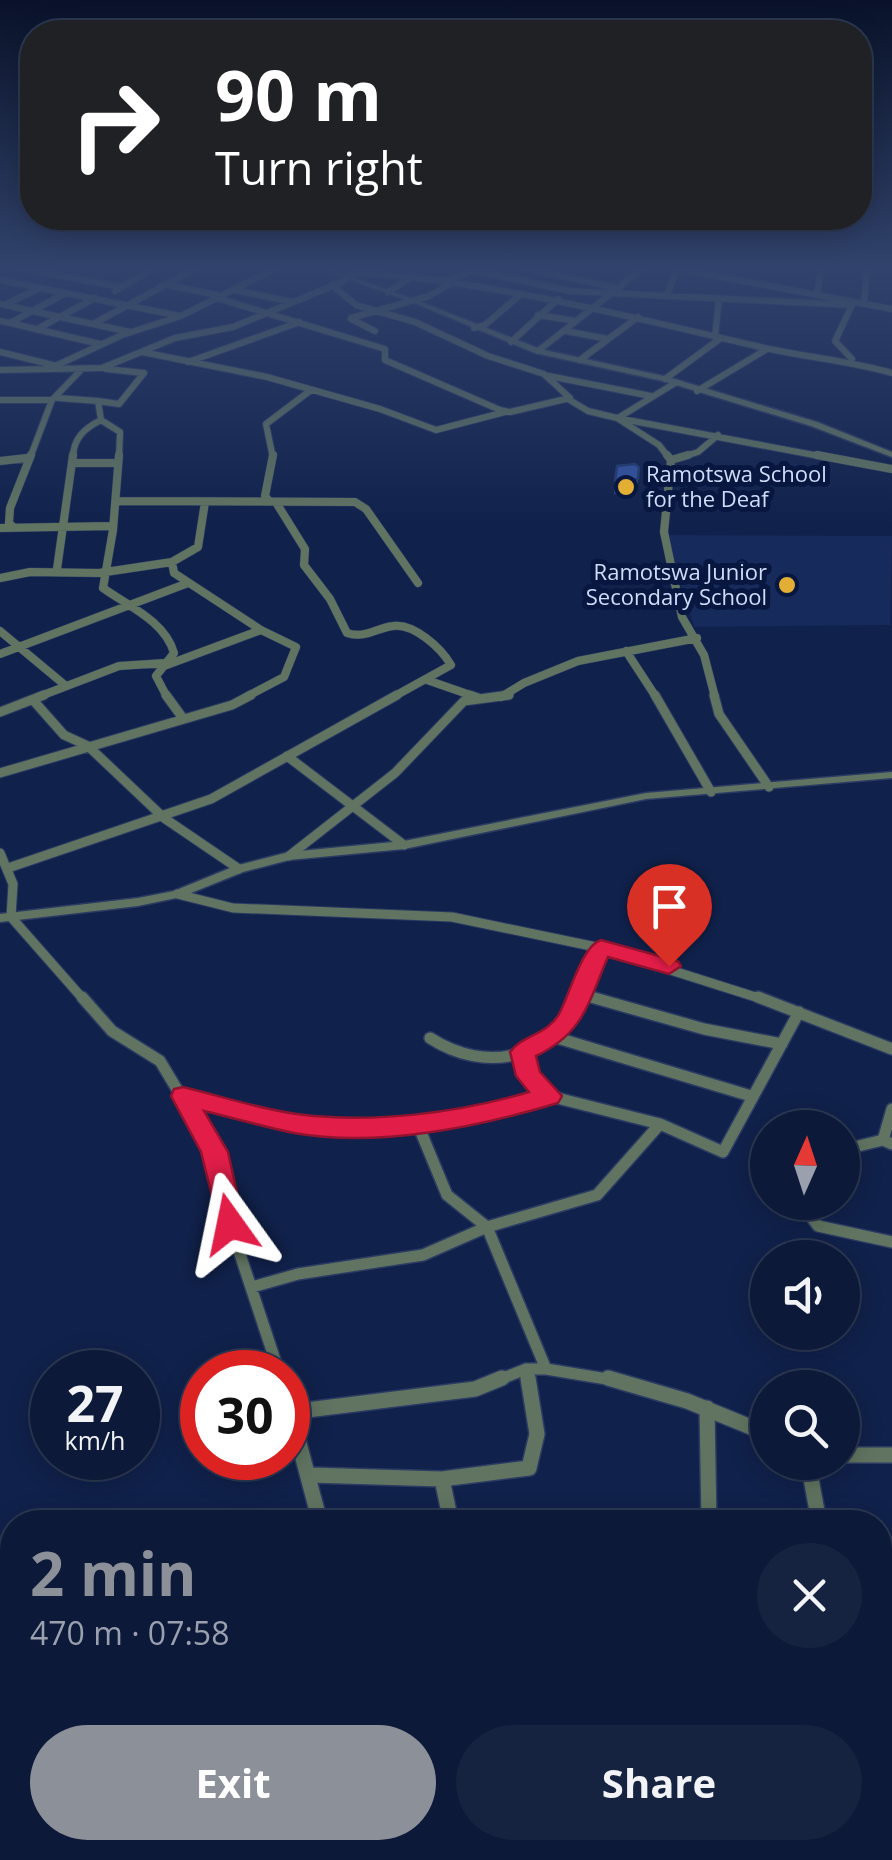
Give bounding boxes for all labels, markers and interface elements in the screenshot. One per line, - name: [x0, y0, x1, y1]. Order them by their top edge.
- text: 90 m: [215, 46, 382, 142]
- icon: right: [50, 60, 180, 190]
- text: Turn right: [215, 137, 423, 198]
- place label: Ramotswa School for the Deaf: [646, 458, 827, 513]
- marker: Ramotswa School for the Deaf: [615, 476, 637, 498]
- place label: Ramotswa Junior Secondary School: [586, 556, 767, 611]
- marker: Ramotswa Junior Secondary School: [776, 574, 798, 596]
- pin: [627, 864, 712, 967]
- icon: arrive: [642, 879, 697, 934]
- north arrow: [750, 1110, 860, 1220]
- map controls: [750, 1110, 860, 1480]
- position arrow: [178, 1172, 282, 1276]
- button: sound: [750, 1240, 860, 1350]
- speed limit sign: 30: [180, 1350, 310, 1480]
- text: 27: [66, 1369, 124, 1437]
- button: search: [750, 1370, 860, 1480]
- text: km/h: [65, 1423, 125, 1457]
- text: 2 min: [30, 1532, 197, 1614]
- button: close: [757, 1543, 862, 1648]
- text: 470 m · 07:58: [30, 1611, 229, 1654]
- button: Exit: [30, 1725, 436, 1840]
- button: Share: [456, 1725, 862, 1840]

